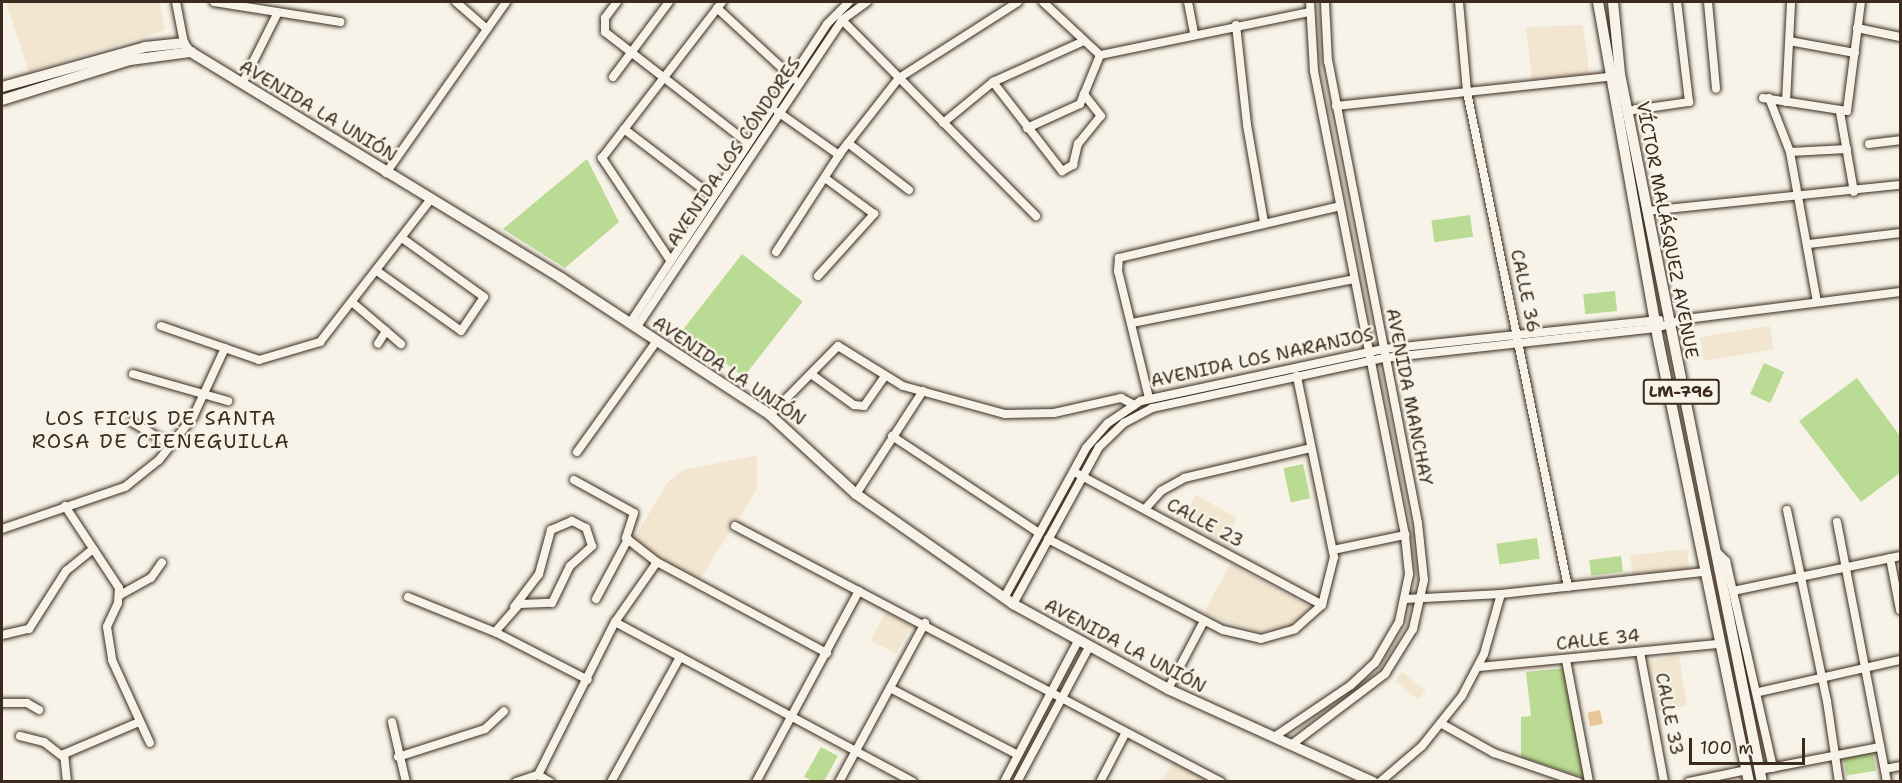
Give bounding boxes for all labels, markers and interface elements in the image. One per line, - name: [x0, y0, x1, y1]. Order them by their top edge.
- street label: AVENIDA LOS CÓNDORES: [663, 53, 805, 251]
- street label: AVENIDA LA UNIÓN: [235, 55, 401, 167]
- street label: VÍCTOR MALÁSQUEZ AVENUE: [1631, 99, 1703, 361]
- street label: CALLE 36: [1506, 247, 1544, 335]
- street label: AVENIDA MANCHAY: [1381, 306, 1437, 488]
- street label: AVENIDA LA UNIÓN: [648, 312, 810, 430]
- street label: AVENIDA LOS NARANJOS: [1149, 324, 1375, 392]
- road number: LM-796: [1642, 379, 1720, 405]
- district label: LOS FICUS DE SANTA ROSA DE CIENEGUILLA: [32, 406, 290, 453]
- street label: CALLE 23: [1163, 494, 1247, 552]
- street label: AVENIDA LA UNIÓN: [1040, 594, 1210, 698]
- street label: CALLE 34: [1555, 625, 1641, 655]
- street label: CALLE 33: [1650, 671, 1688, 757]
- scale bar: [1692, 726, 1808, 764]
- text: 100 m: [1700, 736, 1754, 760]

